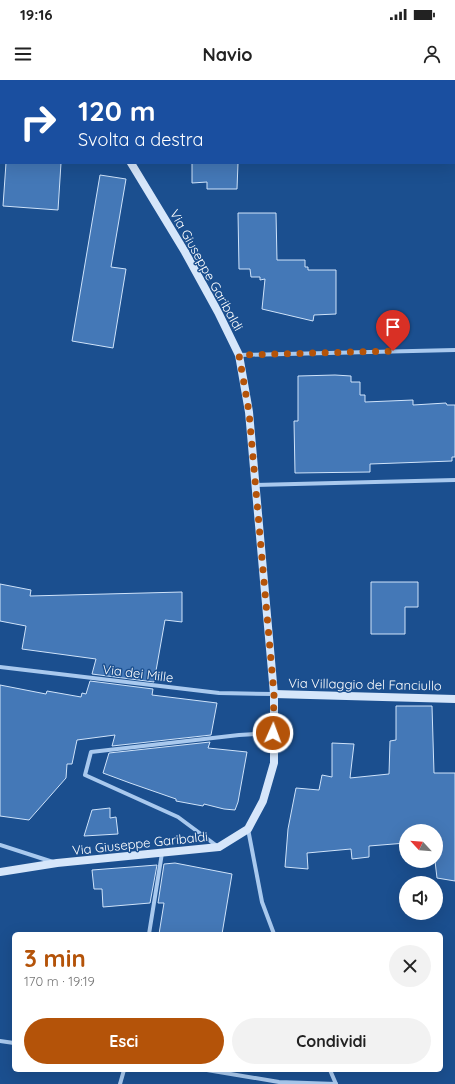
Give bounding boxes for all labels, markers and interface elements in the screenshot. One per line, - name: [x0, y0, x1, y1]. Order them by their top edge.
- text: 19:16: [20, 5, 53, 24]
- icon: menu: [12, 43, 34, 65]
- text: Navio: [203, 43, 252, 66]
- icon: person: [421, 43, 443, 65]
- text: 120 m: [78, 93, 156, 128]
- icon: right: [12, 96, 64, 148]
- text: Svolta a destra: [78, 128, 204, 151]
- street label: Via Giuseppe Garibaldi: [167, 207, 247, 333]
- pin: [376, 310, 410, 351]
- icon: arrive: [382, 316, 404, 338]
- street label: Via dei Mille: [102, 661, 174, 685]
- street label: Via Villaggio del Fanciullo: [288, 675, 442, 693]
- position arrow: [252, 712, 294, 754]
- north arrow: [399, 824, 443, 868]
- map controls: [399, 824, 443, 920]
- street label: Via Giuseppe Garibaldi: [71, 828, 209, 858]
- button: sound: [399, 876, 443, 920]
- text: 3 min: [24, 943, 86, 973]
- button: close: [389, 945, 431, 987]
- text: 170 m · 19:19: [24, 973, 95, 989]
- button: Esci: [24, 1018, 224, 1064]
- button: Condividi: [232, 1018, 431, 1064]

